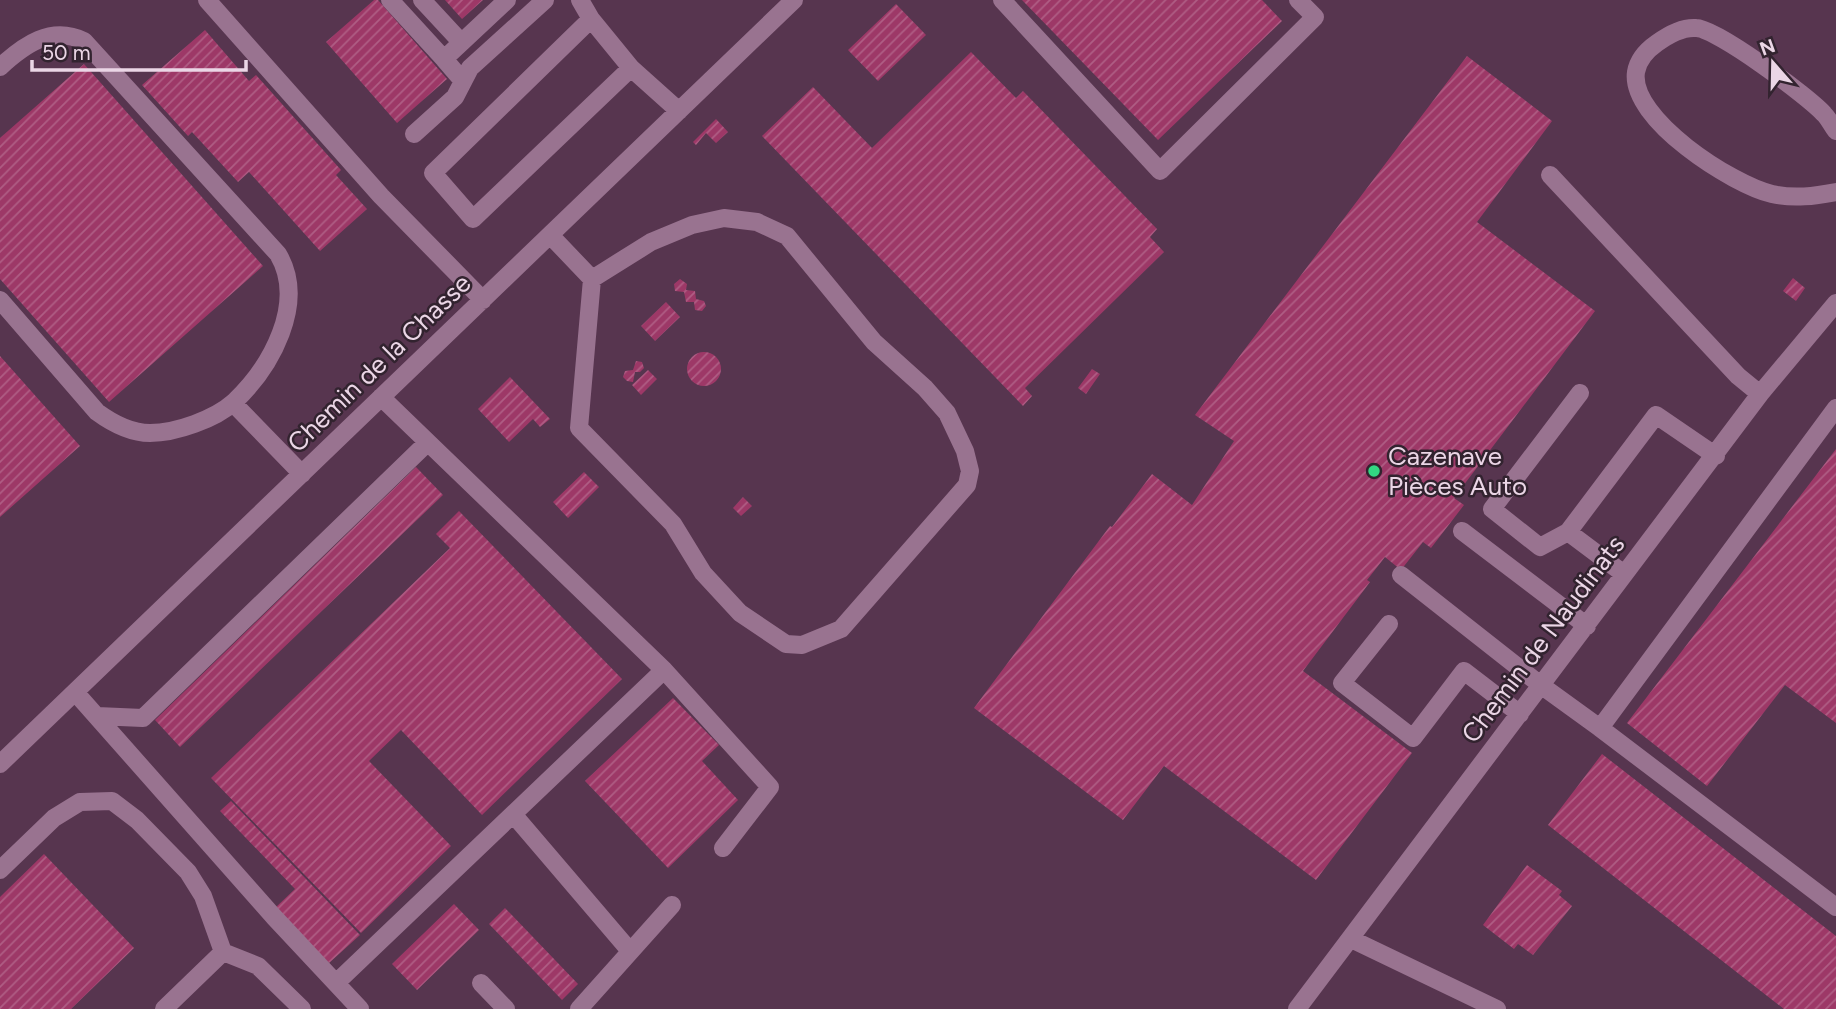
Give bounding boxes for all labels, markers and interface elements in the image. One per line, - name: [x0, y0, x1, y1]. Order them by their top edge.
- scale bar: [32, 28, 245, 72]
- north arrow: [1738, 28, 1808, 98]
- text: N: [1757, 34, 1778, 61]
- text: 50 m: [42, 40, 91, 65]
- street label: Chemin de la Chasse: [281, 267, 477, 459]
- place label: Cazenave Pièces Auto: [1388, 440, 1527, 502]
- marker: Cazenave Pièces Auto: [1366, 463, 1382, 479]
- street label: Chemin de Naudinats: [1455, 529, 1631, 749]

